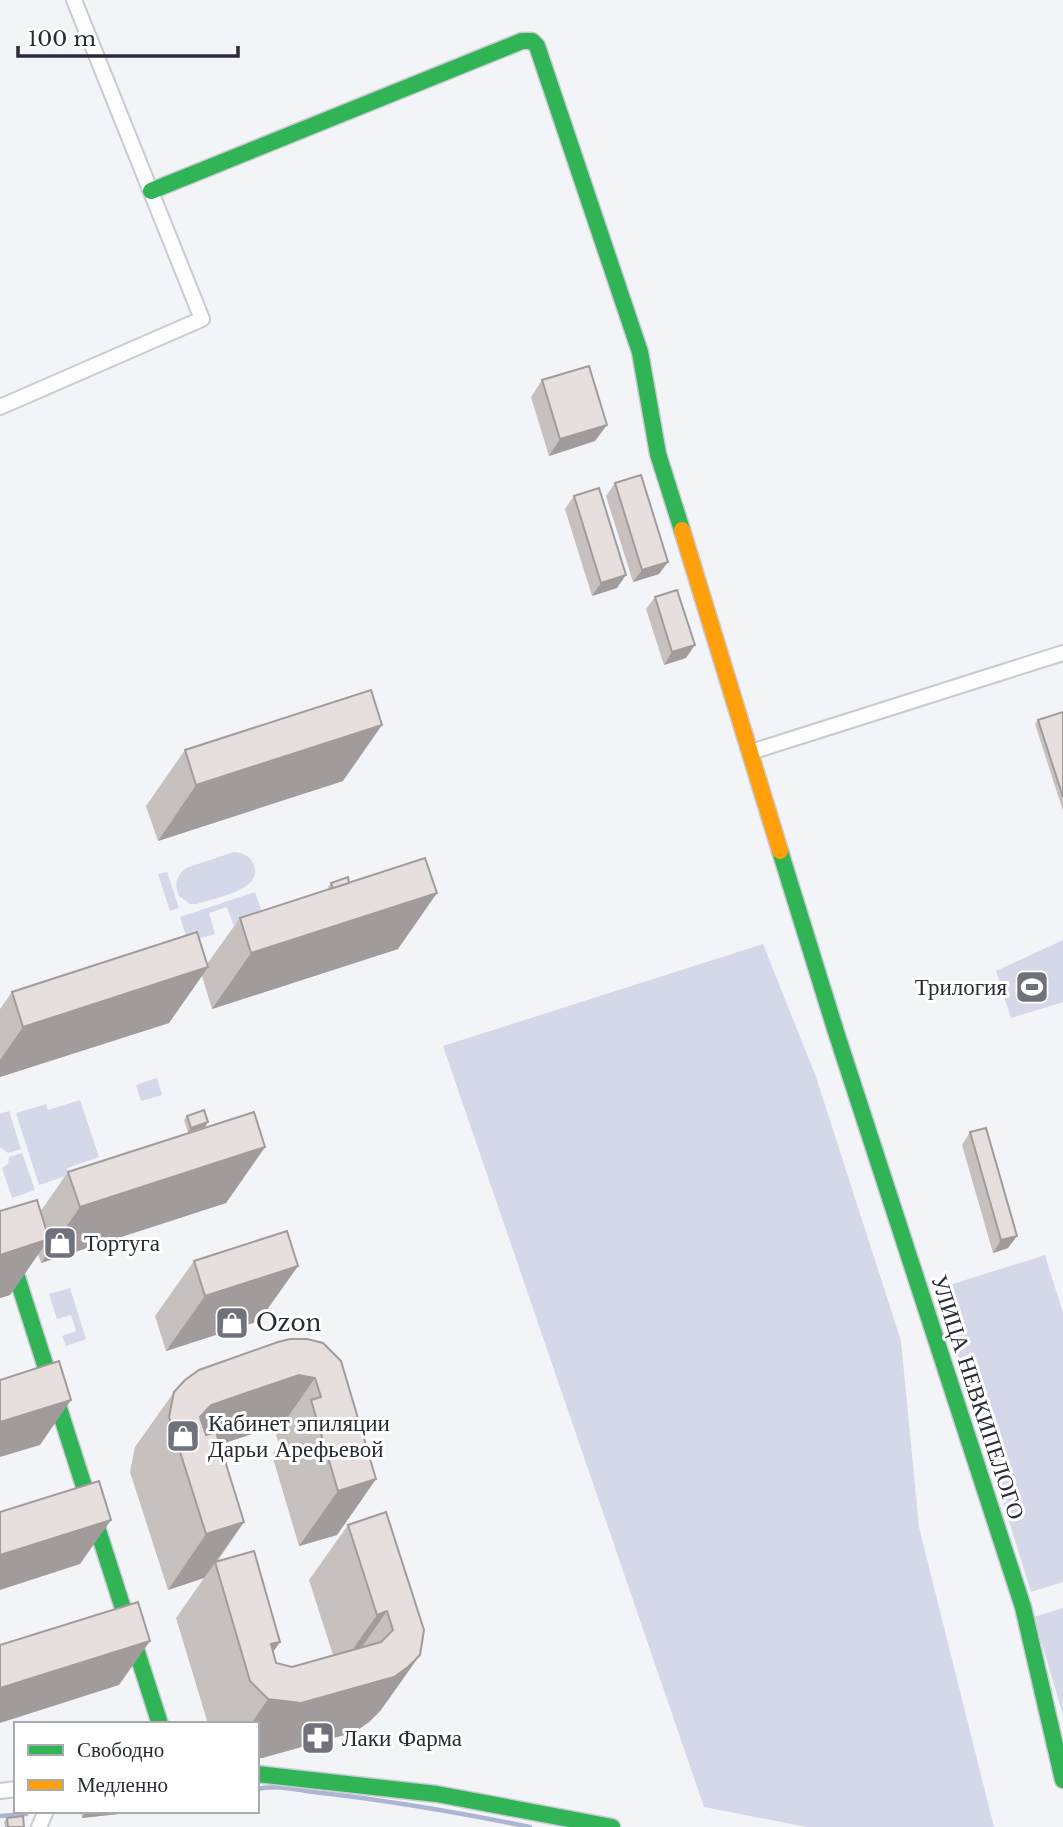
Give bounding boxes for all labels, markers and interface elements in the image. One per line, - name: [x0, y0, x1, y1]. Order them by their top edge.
- scale bar: [18, 14, 238, 58]
- text: 100 m: [28, 26, 96, 52]
- sports icon: Трилогия: [1013, 968, 1051, 1006]
- place label: Трилогия: [915, 973, 1007, 1001]
- shop icon: Тортуга: [41, 1224, 79, 1262]
- place label: Тортуга: [84, 1229, 160, 1257]
- street label: УЛИЦА НЕВКИПЕЛОГО: [925, 1271, 1031, 1523]
- shop icon: Ozon: [213, 1304, 251, 1342]
- place label: Ozon: [256, 1309, 321, 1337]
- place label: Кабинет эпиляции Дарьи Арефьевой: [208, 1409, 390, 1463]
- shop icon: Кабинет эпиляции Дарьи Арефьевой: [164, 1417, 202, 1455]
- pharmacy icon: Лаки Фарма: [299, 1719, 337, 1757]
- legend: [14, 1722, 259, 1813]
- place label: Лаки Фарма: [342, 1724, 462, 1752]
- text: Свободно: [77, 1737, 164, 1763]
- text: Медленно: [77, 1772, 168, 1798]

